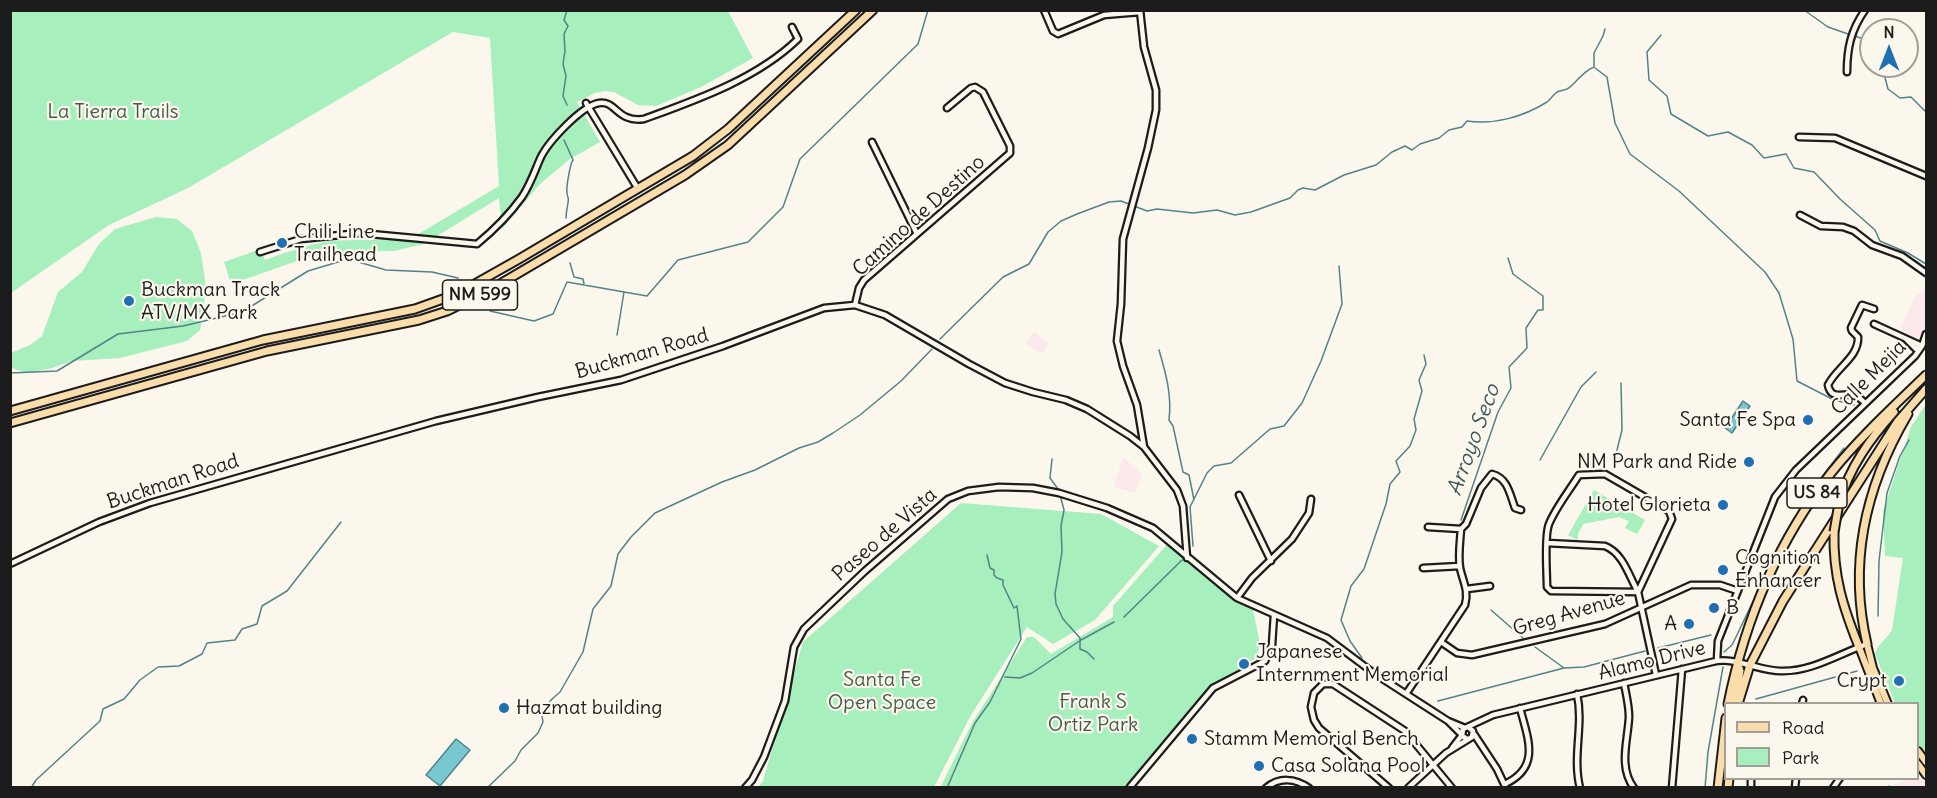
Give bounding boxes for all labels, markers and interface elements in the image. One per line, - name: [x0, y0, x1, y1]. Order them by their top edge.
- north arrow: [1859, 18, 1919, 78]
- text: N: [1883, 22, 1895, 42]
- park label: La Tierra Trails: [47, 100, 179, 124]
- street label: Camino de Destino: [848, 150, 990, 282]
- place label: Chili Line Trailhead: [294, 220, 377, 267]
- marker: Chili Line Trailhead: [275, 236, 289, 250]
- place label: Buckman Track ATV/MX Park: [141, 278, 280, 325]
- road number: NM 599: [442, 280, 518, 310]
- marker: Buckman Track ATV/MX Park: [122, 294, 136, 308]
- street label: Buckman Road: [573, 324, 711, 384]
- street label: Calle Mejia: [1827, 336, 1911, 420]
- water label: Arroyo Seco: [1442, 381, 1506, 499]
- place label: Santa Fe Spa: [1679, 408, 1796, 432]
- marker: Santa Fe Spa: [1801, 413, 1815, 427]
- street label: Buckman Road: [104, 449, 242, 515]
- place label: NM Park and Ride: [1577, 450, 1737, 474]
- marker: NM Park and Ride: [1742, 455, 1756, 469]
- road number: US 84: [1787, 478, 1847, 508]
- street label: Paseo de Vista: [828, 483, 942, 587]
- place label: Hotel Glorieta: [1587, 493, 1711, 517]
- marker: Hotel Glorieta: [1716, 498, 1730, 512]
- place label: Cognition Enhancer: [1735, 546, 1822, 593]
- marker: Cognition Enhancer: [1716, 563, 1730, 577]
- street label: Greg Avenue: [1510, 587, 1628, 641]
- place label: B: [1726, 596, 1739, 620]
- marker: B: [1707, 601, 1721, 615]
- place label: A: [1664, 612, 1677, 636]
- marker: A: [1682, 617, 1696, 631]
- street label: Alamo Drive: [1596, 636, 1708, 686]
- place label: Japanese Internment Memorial: [1256, 640, 1448, 687]
- marker: Japanese Internment Memorial: [1237, 657, 1251, 671]
- park label: Santa Fe Open Space: [828, 668, 936, 715]
- place label: Crypt: [1836, 669, 1887, 693]
- marker: Crypt: [1892, 674, 1906, 688]
- park label: Frank S Ortiz Park: [1048, 690, 1138, 737]
- place label: Hazmat building: [516, 696, 662, 720]
- marker: Hazmat building: [497, 701, 511, 715]
- legend: [1724, 702, 1919, 780]
- text: Road: [1782, 716, 1824, 739]
- place label: Stamm Memorial Bench: [1204, 727, 1419, 751]
- marker: Stamm Memorial Bench: [1185, 732, 1199, 746]
- text: Park: [1782, 746, 1819, 769]
- place label: Casa Solana Pool: [1271, 754, 1425, 778]
- marker: Casa Solana Pool: [1252, 759, 1266, 773]

